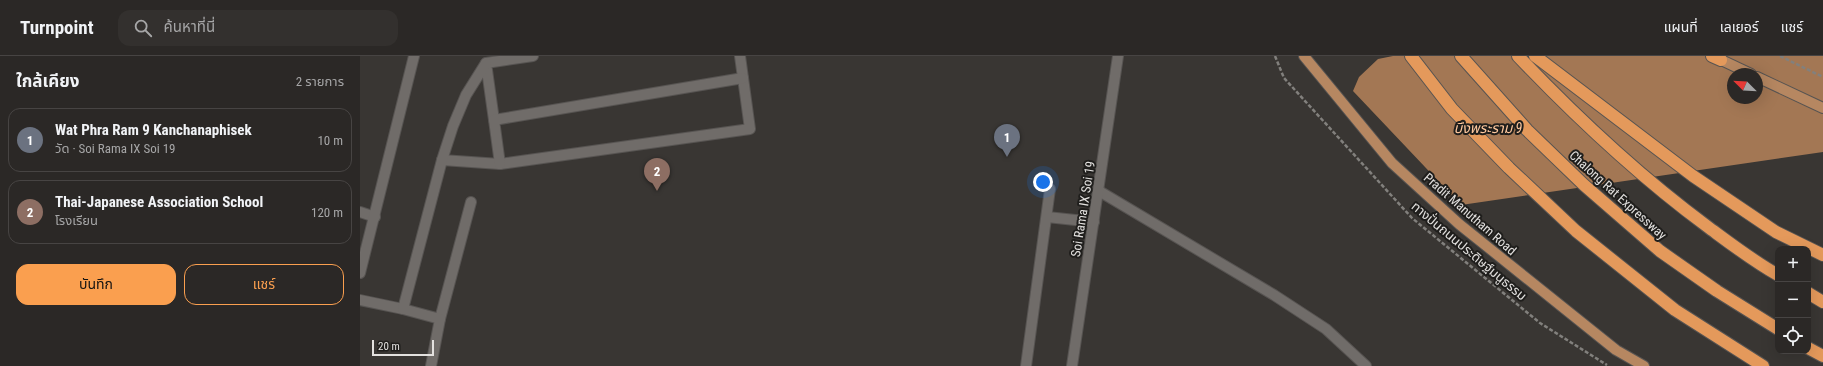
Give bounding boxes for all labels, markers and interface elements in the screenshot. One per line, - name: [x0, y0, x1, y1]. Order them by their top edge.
- search box: [118, 10, 398, 46]
- text: Turnpoint: [20, 16, 94, 39]
- icon: search: [132, 17, 154, 39]
- text: ค้นหาที่นี่: [164, 18, 215, 36]
- text: แผนที่: [1664, 19, 1698, 35]
- text: เลเยอร์: [1720, 19, 1759, 35]
- text: แชร์: [1781, 19, 1803, 35]
- north arrow: [1727, 68, 1763, 104]
- text: ใกล้เคียง: [16, 71, 79, 91]
- text: 2 รายการ: [296, 74, 344, 89]
- water label: บึงพระราม 9: [1454, 120, 1522, 136]
- text: Wat Phra Ram 9 Kanchanaphisek: [55, 121, 252, 139]
- pin: 1: [994, 124, 1020, 157]
- text: 1: [27, 133, 33, 148]
- text: 10 m: [317, 133, 343, 148]
- text: วัด · Soi Rama IX Soi 19: [55, 141, 175, 156]
- street label: Chalong Rat Expressway: [1566, 147, 1670, 243]
- pin: 2: [644, 158, 670, 191]
- street label: Soi Rama IX Soi 19: [1068, 160, 1098, 258]
- street label: Pradit Manutham Road: [1421, 170, 1519, 258]
- your location: [1033, 172, 1053, 192]
- text: Thai-Japanese Association School: [55, 193, 263, 211]
- street label: ทางปั่นถนนประดิษฐ์มนูธรรม: [1408, 197, 1531, 304]
- text: 2: [27, 205, 33, 220]
- text: 120 m: [311, 205, 343, 220]
- text: โรงเรียน: [55, 213, 98, 228]
- map controls: [1775, 246, 1811, 354]
- button: +: [1775, 246, 1811, 282]
- button: บันทึก: [16, 264, 176, 305]
- button: แชร์: [184, 264, 344, 305]
- button: −: [1775, 282, 1811, 318]
- button: locate: [1775, 318, 1811, 354]
- scale bar: [372, 338, 434, 357]
- text: 20 m: [378, 340, 400, 353]

